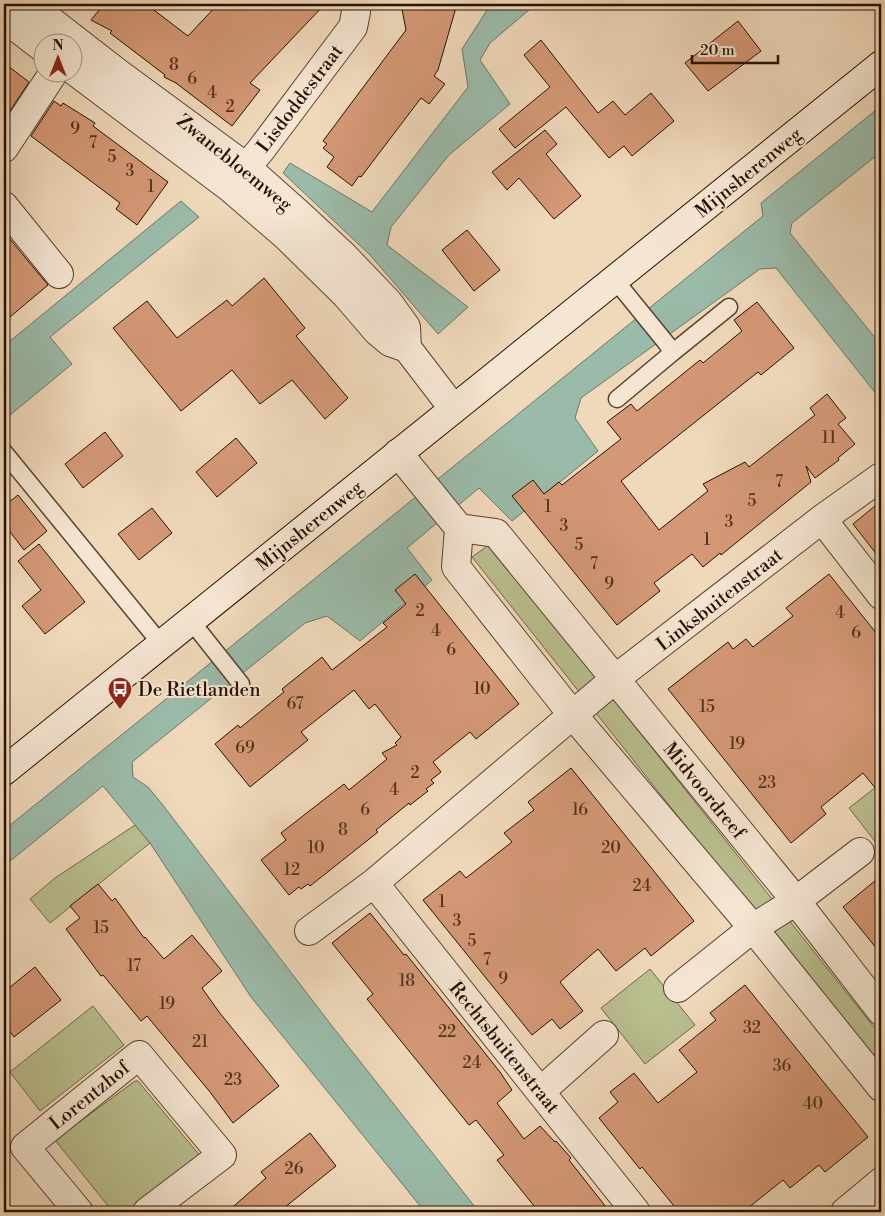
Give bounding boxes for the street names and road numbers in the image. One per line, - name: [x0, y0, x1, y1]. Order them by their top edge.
- street label: Lisdoddestraat: [251, 40, 348, 157]
- street label: Zwanebloemweg: [172, 109, 297, 217]
- street label: Mijnsherenweg: [690, 122, 807, 223]
- street label: Mijnsherenweg: [251, 475, 368, 576]
- street label: Linksbuitenstraat: [652, 543, 788, 657]
- street label: Midvoordreef: [658, 737, 751, 845]
- street label: Rechtsbuitenstraat: [444, 977, 565, 1119]
- street label: Lorentzhof: [45, 1055, 136, 1136]

